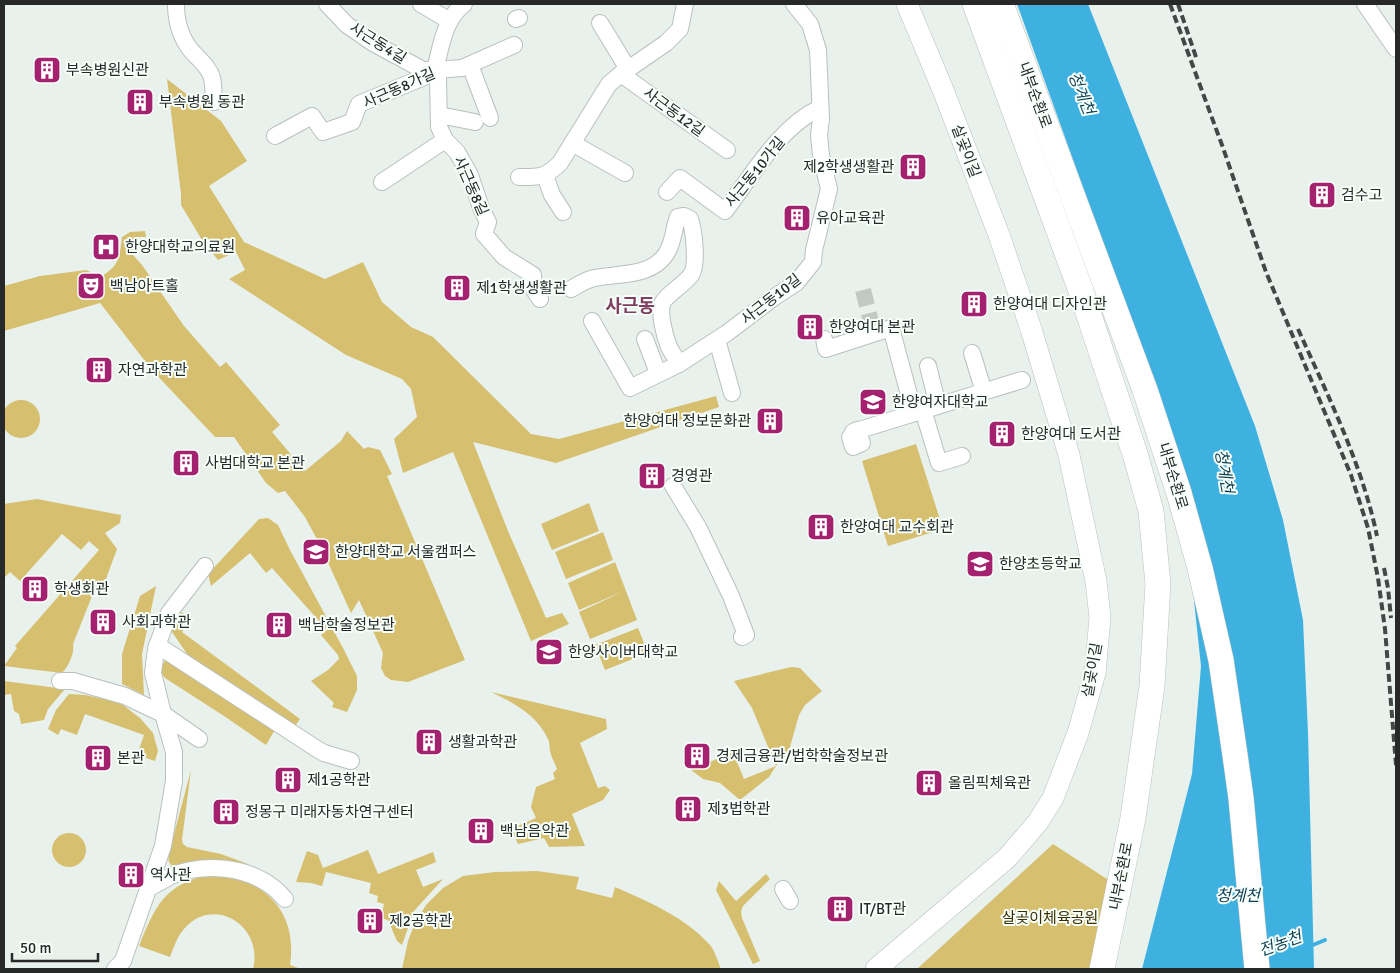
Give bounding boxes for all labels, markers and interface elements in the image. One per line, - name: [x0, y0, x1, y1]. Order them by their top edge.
- street label: 사근동4길: [346, 19, 410, 67]
- building icon: 부속병원신관: [32, 55, 62, 85]
- street label: 내부순환로: [1015, 59, 1055, 131]
- place label: 부속병원신관: [66, 61, 149, 79]
- street label: 사근동8가길: [360, 64, 438, 112]
- water label: 청계천: [1064, 69, 1099, 120]
- street label: 사근동12길: [640, 84, 708, 140]
- building icon: 부속병원 동관: [125, 87, 155, 117]
- place label: 부속병원 동관: [159, 93, 245, 111]
- street label: 살곶이길: [948, 122, 984, 180]
- street label: 사근동10가길: [721, 133, 789, 211]
- building icon: 제2학생생활관: [898, 152, 928, 182]
- street label: 사근동8길: [450, 153, 492, 219]
- place label: 제2학생생활관: [803, 158, 894, 176]
- building icon: 검수고: [1307, 180, 1337, 210]
- place label: 검수고: [1341, 186, 1383, 204]
- building icon: 유아교육관: [782, 203, 812, 233]
- place label: 유아교육관: [816, 209, 885, 227]
- hospital icon: 한양대학교의료원: [91, 232, 121, 262]
- place label: 한양대학교의료원: [125, 238, 235, 256]
- street label: 사근동10길: [737, 270, 805, 328]
- theatre icon: 백남아트홀: [76, 271, 106, 301]
- building icon: 제1학생생활관: [442, 273, 472, 303]
- place label: 백남아트홀: [110, 277, 179, 295]
- place label: 제1학생생활관: [476, 279, 567, 297]
- building icon: 한양여대 디자인관: [959, 289, 989, 319]
- district label: 사근동: [605, 295, 655, 317]
- place label: 한양여대 디자인관: [993, 295, 1107, 313]
- building icon: 한양여대 본관: [795, 312, 825, 342]
- place label: 한양여대 본관: [829, 318, 915, 336]
- building icon: 자연과학관: [84, 355, 114, 385]
- place label: 자연과학관: [118, 361, 187, 379]
- school or university icon: 한양여자대학교: [858, 387, 888, 417]
- place label: 한양여자대학교: [892, 393, 989, 411]
- building icon: 한양여대 정보문화관: [755, 406, 785, 436]
- place label: 한양여대 정보문화관: [623, 412, 751, 430]
- building icon: 한양여대 도서관: [987, 419, 1017, 449]
- place label: 한양여대 도서관: [1021, 425, 1121, 443]
- street label: 내부순환로: [1154, 440, 1192, 512]
- building icon: 사범대학교 본관: [171, 448, 201, 478]
- water label: 청계천: [1210, 448, 1238, 497]
- place label: 사범대학교 본관: [205, 454, 305, 472]
- building icon: 경영관: [637, 461, 667, 491]
- place label: 경영관: [671, 467, 713, 485]
- building icon: 한양여대 교수회관: [806, 512, 836, 542]
- place label: 한양여대 교수회관: [840, 518, 954, 536]
- school or university icon: 한양대학교 서울캠퍼스: [301, 537, 331, 567]
- place label: 한양대학교 서울캠퍼스: [335, 543, 477, 561]
- school or university icon: 한양초등학교: [965, 549, 995, 579]
- place label: 한양초등학교: [999, 555, 1082, 573]
- building icon: 학생회관: [20, 574, 50, 604]
- place label: 학생회관: [54, 580, 109, 598]
- building icon: 사회과학관: [88, 607, 118, 637]
- building icon: 백남학술정보관: [264, 610, 294, 640]
- place label: 사회과학관: [122, 613, 191, 631]
- place label: 백남학술정보관: [298, 616, 395, 634]
- school or university icon: 한양사이버대학교: [534, 637, 564, 667]
- street label: 살곶이길: [1078, 641, 1106, 699]
- place label: 한양사이버대학교: [568, 643, 678, 661]
- building icon: 생활과학관: [414, 727, 444, 757]
- place label: 생활과학관: [448, 733, 517, 751]
- building icon: 경제금융관/법학학술정보관: [682, 741, 712, 771]
- building icon: 본관: [83, 743, 113, 773]
- place label: 경제금융관/법학학술정보관: [716, 747, 888, 765]
- place label: 본관: [117, 749, 145, 767]
- building icon: 제1공학관: [273, 765, 303, 795]
- building icon: 올림픽체육관: [914, 768, 944, 798]
- place label: 제1공학관: [307, 771, 371, 789]
- place label: 올림픽체육관: [948, 774, 1031, 792]
- building icon: 제3법학관: [673, 794, 703, 824]
- building icon: 정몽구 미래자동차연구센터: [211, 797, 241, 827]
- place label: 제3법학관: [707, 800, 771, 818]
- place label: 정몽구 미래자동차연구센터: [245, 803, 414, 821]
- building icon: 백남음악관: [466, 816, 496, 846]
- place label: 백남음악관: [500, 822, 569, 840]
- street label: 내부순환로: [1106, 840, 1136, 912]
- building icon: 역사관: [116, 860, 146, 890]
- place label: 역사관: [150, 866, 192, 884]
- water label: 청계천: [1216, 886, 1262, 906]
- building icon: IT/BT관: [825, 894, 855, 924]
- place label: IT/BT관: [859, 900, 906, 918]
- building icon: 제2공학관: [355, 906, 385, 936]
- park label: 살곶이체육공원: [1002, 909, 1098, 927]
- place label: 제2공학관: [389, 912, 453, 930]
- water label: 전농천: [1256, 926, 1307, 961]
- scale bar: [12, 930, 99, 962]
- text: 50 m: [20, 939, 51, 957]

